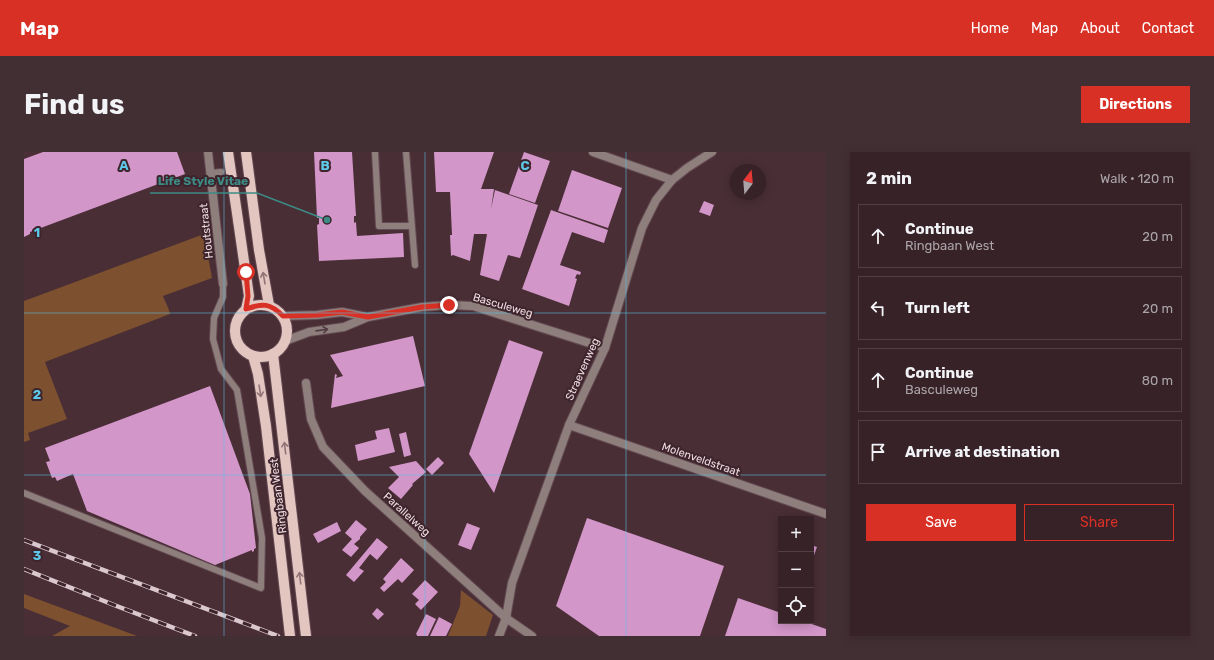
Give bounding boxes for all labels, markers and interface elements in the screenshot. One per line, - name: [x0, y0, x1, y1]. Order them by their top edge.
- text: Map: [20, 17, 59, 40]
- text: Home: [971, 20, 1009, 37]
- text: Map: [1031, 20, 1058, 37]
- text: About: [1080, 20, 1120, 37]
- text: Contact: [1142, 20, 1194, 37]
- button: Directions: [1081, 86, 1190, 123]
- text: Find us: [24, 88, 124, 121]
- text: A: [119, 158, 129, 173]
- text: B: [320, 158, 330, 173]
- text: C: [520, 158, 530, 173]
- north arrow: [730, 164, 766, 200]
- text: 2 min: [866, 168, 912, 188]
- callout: Life Style Vitae: [150, 169, 257, 193]
- text: Walk · 120 m: [1100, 171, 1174, 186]
- text: Life Style Vitae: [158, 174, 248, 188]
- street label: Houtstraat: [197, 202, 216, 259]
- text: Continue: [905, 220, 974, 238]
- text: 1: [34, 225, 40, 240]
- icon: ahead: [867, 225, 889, 247]
- text: 20 m: [1142, 229, 1173, 244]
- text: Ringbaan West: [905, 238, 994, 253]
- route start: [237, 263, 255, 281]
- one-way arrow: [260, 272, 268, 285]
- street label: Basculeweg: [471, 291, 534, 320]
- route end: [440, 296, 458, 314]
- icon: left: [867, 297, 889, 319]
- text: Turn left: [905, 299, 970, 317]
- text: 20 m: [1142, 301, 1173, 316]
- one-way arrow: [315, 326, 328, 334]
- street label: Straevenweg: [563, 336, 602, 403]
- text: Continue: [905, 364, 974, 382]
- icon: ahead: [867, 369, 889, 391]
- text: 80 m: [1142, 373, 1173, 388]
- text: Basculeweg: [905, 382, 978, 397]
- one-way arrow: [256, 384, 264, 397]
- text: 2: [33, 387, 41, 402]
- street label: Molenveldstraat: [660, 440, 742, 479]
- icon: arrive: [867, 441, 889, 463]
- one-way arrow: [281, 442, 288, 455]
- text: Arrive at destination: [905, 443, 1060, 461]
- street label: Ringbaan West: [267, 457, 290, 534]
- street label: Parallelweg: [380, 490, 433, 539]
- button: Save: [866, 504, 1016, 541]
- button: Share: [1024, 504, 1174, 541]
- map controls: [778, 516, 814, 624]
- button: +: [778, 516, 814, 552]
- text: 3: [33, 548, 42, 563]
- button: −: [778, 552, 814, 588]
- one-way arrow: [296, 572, 303, 585]
- button: locate: [778, 588, 814, 624]

